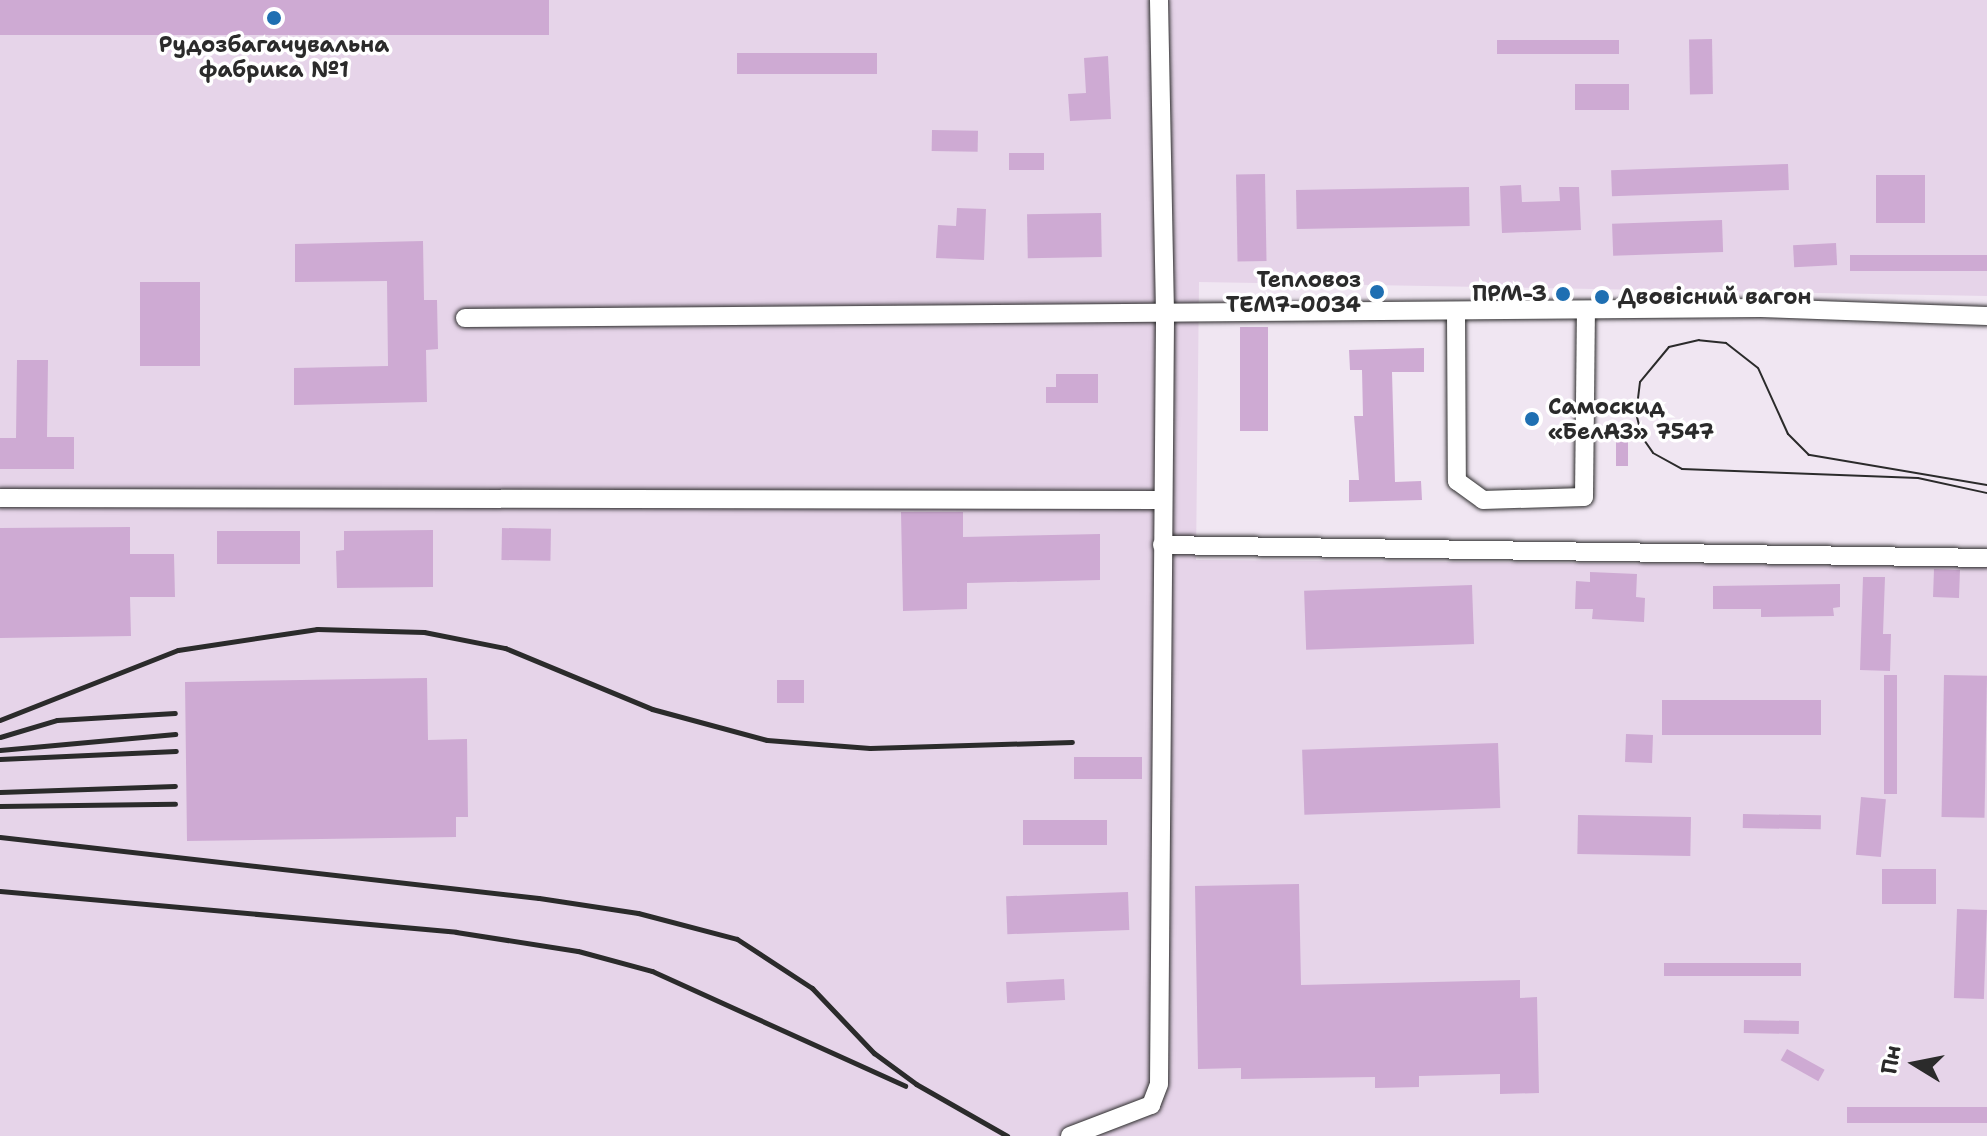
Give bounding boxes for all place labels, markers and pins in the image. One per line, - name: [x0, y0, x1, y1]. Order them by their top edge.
- marker: Рудозбагачувальна фабрика №1: [265, 9, 283, 27]
- place label: Рудозбагачувальна фабрика №1: [159, 31, 389, 82]
- place label: Тепловоз ТЕМ7-0034: [1226, 266, 1361, 318]
- place label: ПРМ-3: [1472, 281, 1547, 307]
- marker: Тепловоз ТЕМ7-0034: [1368, 283, 1386, 301]
- place label: Двовісний вагон: [1618, 284, 1812, 310]
- marker: ПРМ-3: [1554, 285, 1572, 303]
- marker: Двовісний вагон: [1593, 288, 1611, 306]
- place label: Самоскид «БелАЗ» 7547: [1548, 393, 1714, 444]
- marker: Самоскид «БелАЗ» 7547: [1523, 410, 1541, 428]

